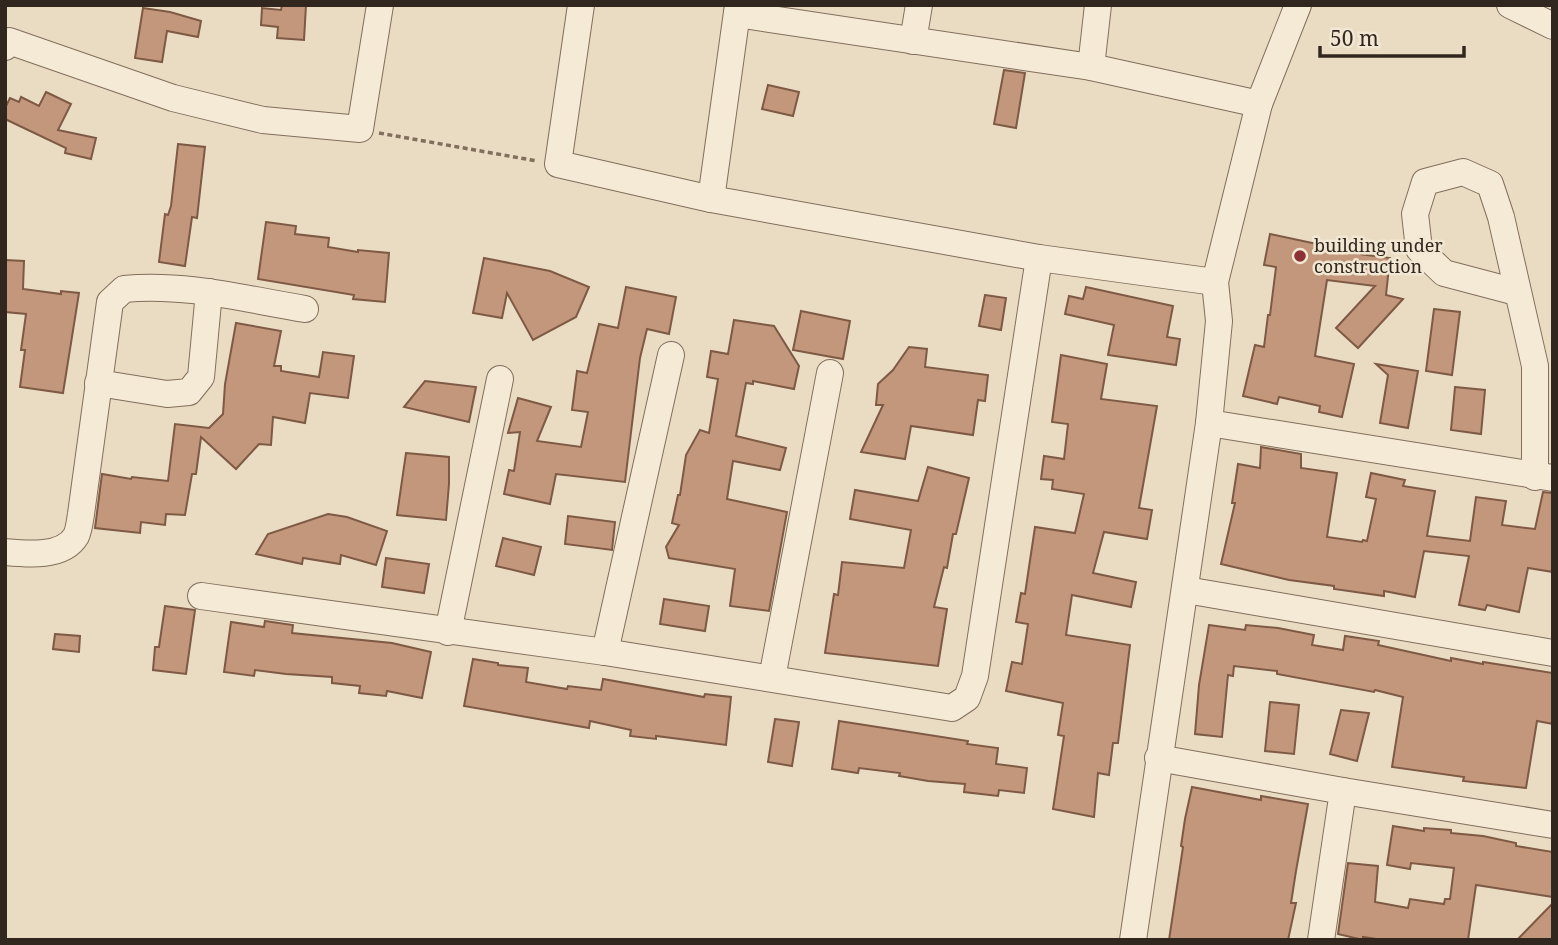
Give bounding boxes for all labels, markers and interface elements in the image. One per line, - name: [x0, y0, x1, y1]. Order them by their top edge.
- scale bar: [1320, 14, 1464, 58]
- text: 50 m: [1330, 24, 1379, 52]
- place label: building under construction: [1314, 233, 1443, 278]
- marker: building under construction: [1292, 248, 1308, 264]

